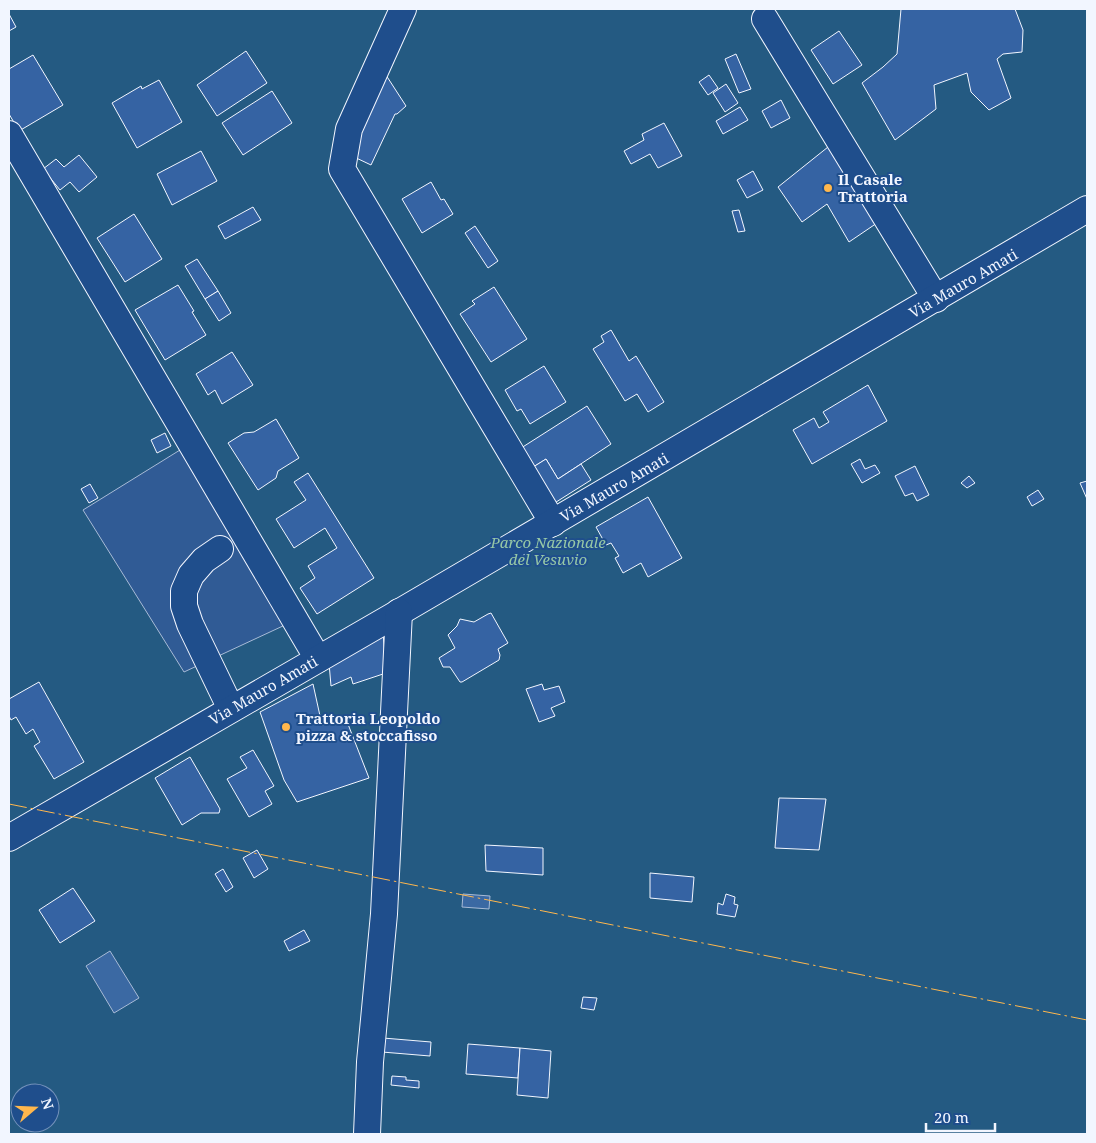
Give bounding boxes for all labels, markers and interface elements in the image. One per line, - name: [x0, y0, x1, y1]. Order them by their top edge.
- place label: Il Casale Trattoria: [838, 169, 908, 206]
- marker: Il Casale Trattoria: [822, 182, 834, 194]
- street label: Via Mauro Amati: [905, 244, 1021, 322]
- street label: Via Mauro Amati: [556, 448, 672, 526]
- park label: Parco Nazionale del Vesuvio: [489, 532, 606, 569]
- street label: Via Mauro Amati: [205, 651, 321, 729]
- place label: Trattoria Leopoldo pizza & stoccafisso: [296, 708, 440, 745]
- marker: Trattoria Leopoldo pizza & stoccafisso: [280, 721, 292, 733]
- north arrow: [10, 1083, 60, 1133]
- text: N: [37, 1095, 59, 1112]
- scale bar: [926, 1100, 995, 1132]
- text: 20 m: [934, 1107, 969, 1127]

